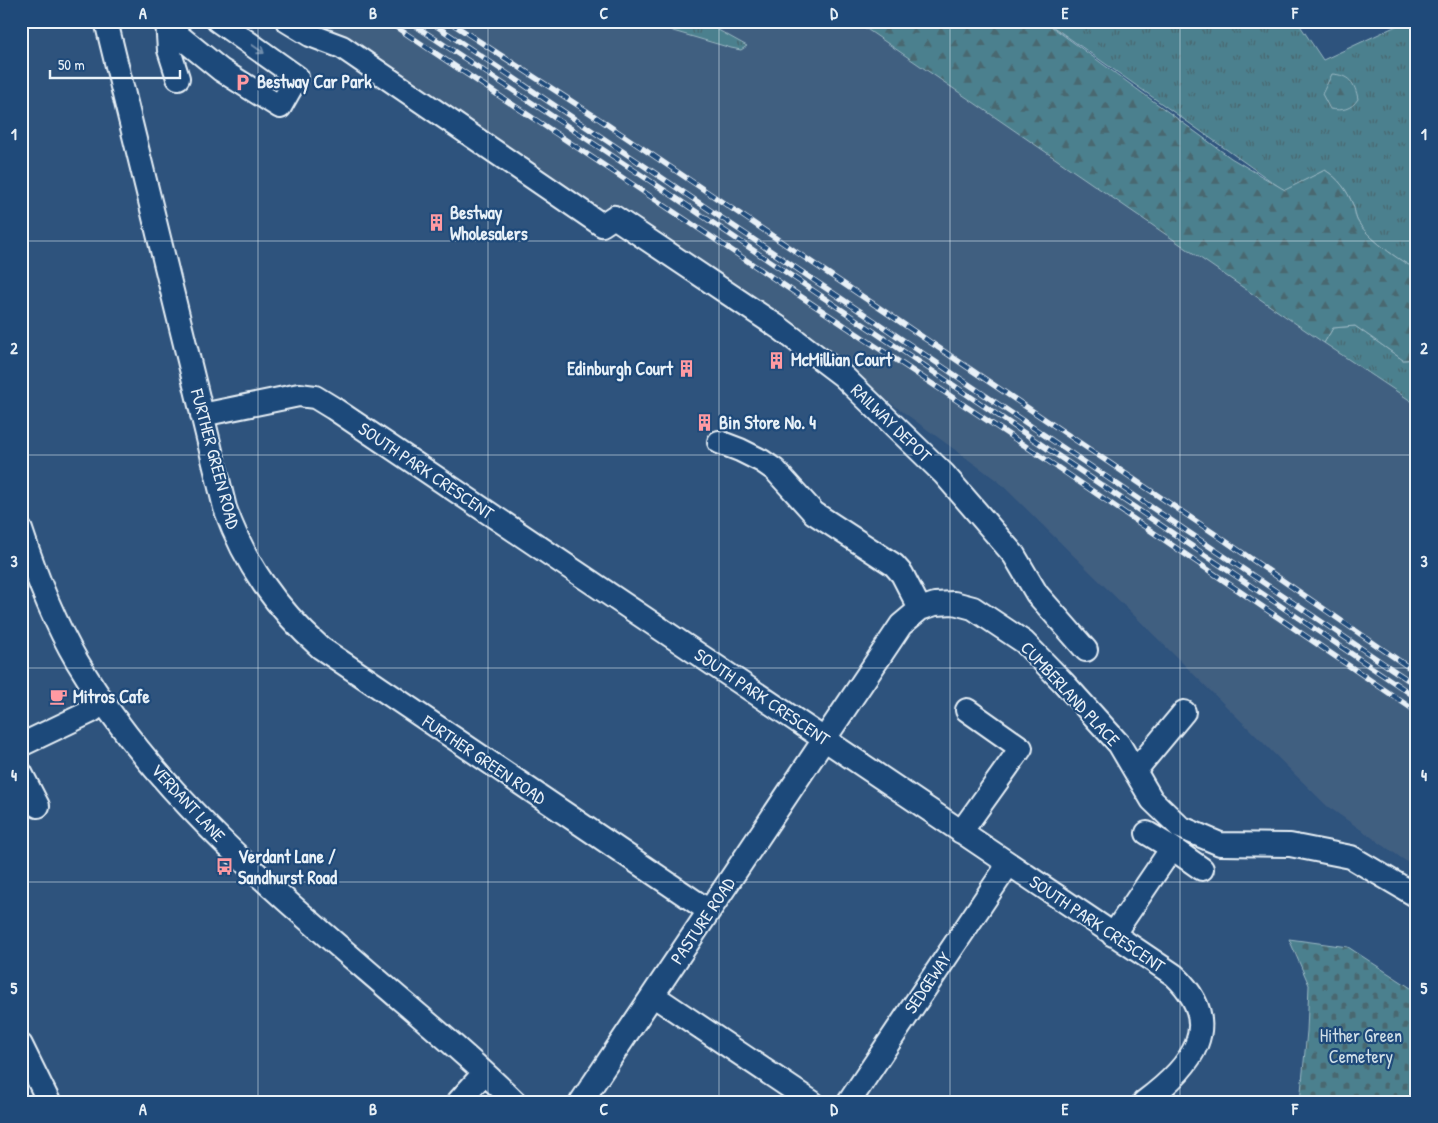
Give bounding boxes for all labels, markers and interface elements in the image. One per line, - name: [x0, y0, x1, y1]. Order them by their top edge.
- text: A: [139, 2, 147, 24]
- text: B: [369, 2, 377, 24]
- text: C: [600, 2, 609, 24]
- text: D: [830, 2, 838, 24]
- text: E: [1061, 2, 1069, 24]
- text: F: [1291, 2, 1299, 24]
- one-way arrow: [251, 44, 264, 55]
- scale bar: [50, 48, 180, 80]
- text: 50 m: [58, 54, 85, 75]
- place label: Bestway Car Park: [257, 69, 372, 95]
- parking icon: Bestway Car Park: [233, 72, 253, 92]
- text: 1: [11, 123, 17, 145]
- text: 1: [1421, 123, 1427, 145]
- place label: Bestway Wholesalers: [450, 200, 528, 246]
- building icon: Bestway Wholesalers: [426, 213, 446, 233]
- text: 2: [10, 337, 18, 359]
- text: 2: [1420, 337, 1428, 359]
- place label: McMillian Court: [791, 347, 893, 372]
- building icon: McMillian Court: [767, 350, 787, 370]
- place label: Edinburgh Court: [567, 356, 674, 382]
- building icon: Edinburgh Court: [677, 359, 697, 379]
- street label: RAILWAY DEPOT: [845, 378, 938, 468]
- street label: FURTHER GREEN ROAD: [185, 385, 246, 532]
- place label: Bin Store No. 4: [719, 410, 816, 435]
- building icon: Bin Store No. 4: [695, 413, 715, 433]
- street label: SOUTH PARK CRESCENT: [354, 416, 499, 526]
- text: 3: [10, 550, 18, 572]
- text: 3: [1420, 550, 1428, 572]
- street label: CUMBERLAND PLACE: [1015, 636, 1126, 752]
- street label: SOUTH PARK CRESCENT: [690, 642, 835, 752]
- place label: Mitros Cafe: [73, 684, 151, 709]
- cafe icon: Mitros Cafe: [49, 687, 69, 707]
- street label: FURTHER GREEN ROAD: [417, 708, 551, 810]
- street label: VERDANT LANE: [146, 758, 231, 847]
- text: 4: [11, 764, 17, 786]
- text: 4: [1421, 764, 1427, 786]
- place label: Verdant Lane / Sandhurst Road: [238, 844, 337, 890]
- bus stop icon: Verdant Lane / Sandhurst Road: [214, 857, 234, 877]
- street label: SOUTH PARK CRESCENT: [1025, 869, 1170, 979]
- street label: PASTURE ROAD: [664, 872, 741, 969]
- street label: SEDGEWAY: [898, 947, 957, 1018]
- text: 5: [11, 977, 18, 999]
- text: 5: [1421, 977, 1428, 999]
- park label: Hither Green Cemetery: [1320, 1023, 1402, 1069]
- text: A: [139, 1098, 147, 1120]
- text: B: [369, 1098, 377, 1120]
- text: C: [600, 1098, 609, 1120]
- text: D: [830, 1098, 838, 1120]
- text: E: [1061, 1098, 1069, 1120]
- text: F: [1291, 1098, 1299, 1120]

